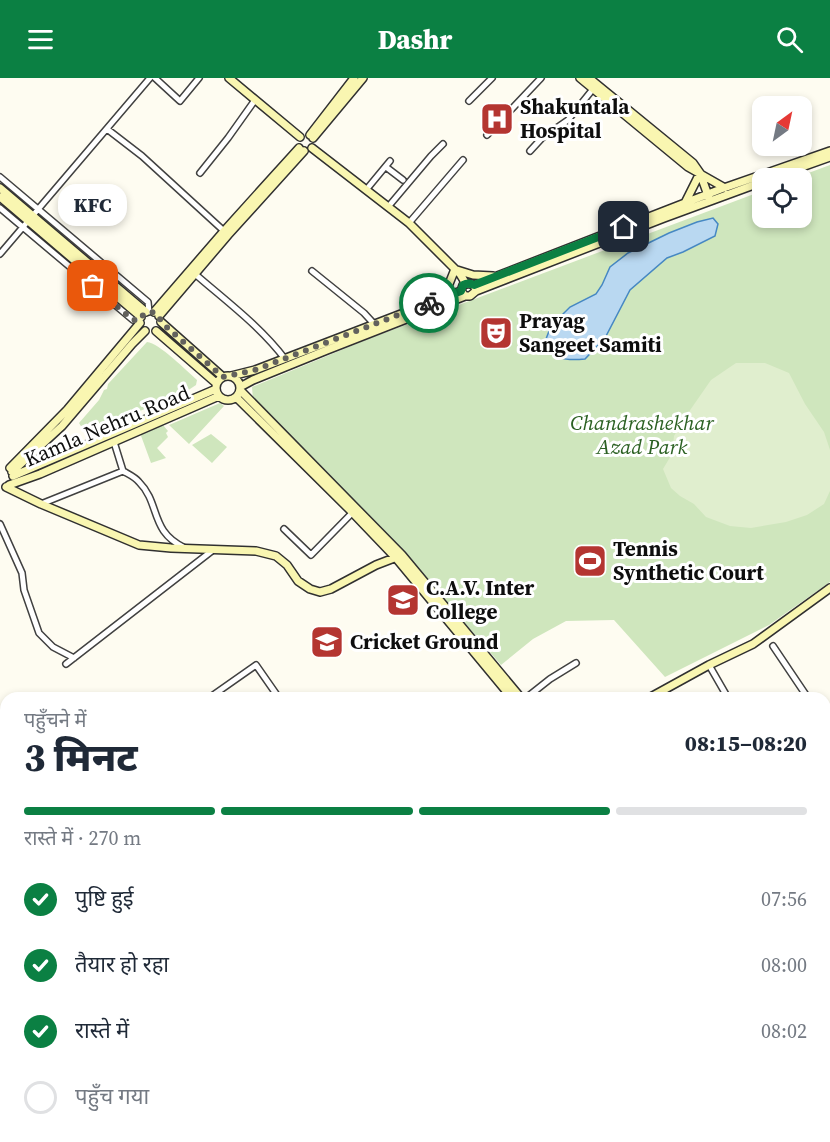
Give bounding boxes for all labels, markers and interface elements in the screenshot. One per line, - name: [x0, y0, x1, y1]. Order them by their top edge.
- text: Dashr: [378, 21, 452, 58]
- icon: menu: [24, 23, 57, 56]
- icon: search: [773, 23, 806, 56]
- place label: Shakuntala Hospital: [520, 92, 630, 145]
- north arrow: [752, 96, 812, 156]
- map controls: [752, 96, 812, 228]
- hospital icon: Shakuntala Hospital: [479, 101, 515, 137]
- button: locate: [752, 168, 812, 228]
- callout: KFC: [58, 184, 128, 226]
- text: KFC: [74, 191, 111, 219]
- pin: [598, 201, 649, 252]
- icon: home: [607, 210, 640, 243]
- pin: [67, 260, 118, 311]
- icon: bag: [76, 269, 109, 302]
- courier: [399, 273, 459, 333]
- icon: bike: [413, 287, 446, 320]
- place label: Prayag Sangeet Samiti: [519, 306, 662, 359]
- theatre icon: Prayag Sangeet Samiti: [478, 315, 514, 351]
- street label: Kamla Nehru Road: [20, 378, 194, 473]
- park label: Chandrashekhar Azad Park: [570, 408, 714, 461]
- place label: Tennis Synthetic Court: [613, 534, 764, 587]
- sports icon: Tennis Synthetic Court: [572, 543, 608, 579]
- place label: C.A.V. Inter College: [426, 573, 535, 626]
- school or university icon: C.A.V. Inter College: [385, 582, 421, 618]
- school or university icon: Cricket Ground: [309, 624, 345, 660]
- place label: Cricket Ground: [350, 627, 499, 656]
- text: पहुँचने में: [24, 706, 86, 734]
- text: 08:15–08:20: [685, 728, 807, 758]
- text: 3 मिनट: [24, 731, 138, 784]
- text: रास्ते में · 270 m: [24, 824, 141, 852]
- icon: check: [24, 883, 57, 916]
- text: पुष्टि हुई: [75, 883, 134, 913]
- text: 07:56: [761, 885, 807, 913]
- icon: check: [24, 949, 57, 982]
- text: तैयार हो रहा: [75, 949, 169, 979]
- text: 08:00: [761, 951, 807, 979]
- icon: check: [24, 1015, 57, 1048]
- text: रास्ते में: [75, 1015, 129, 1045]
- text: 08:02: [761, 1017, 807, 1045]
- text: पहुँच गया: [75, 1081, 149, 1111]

